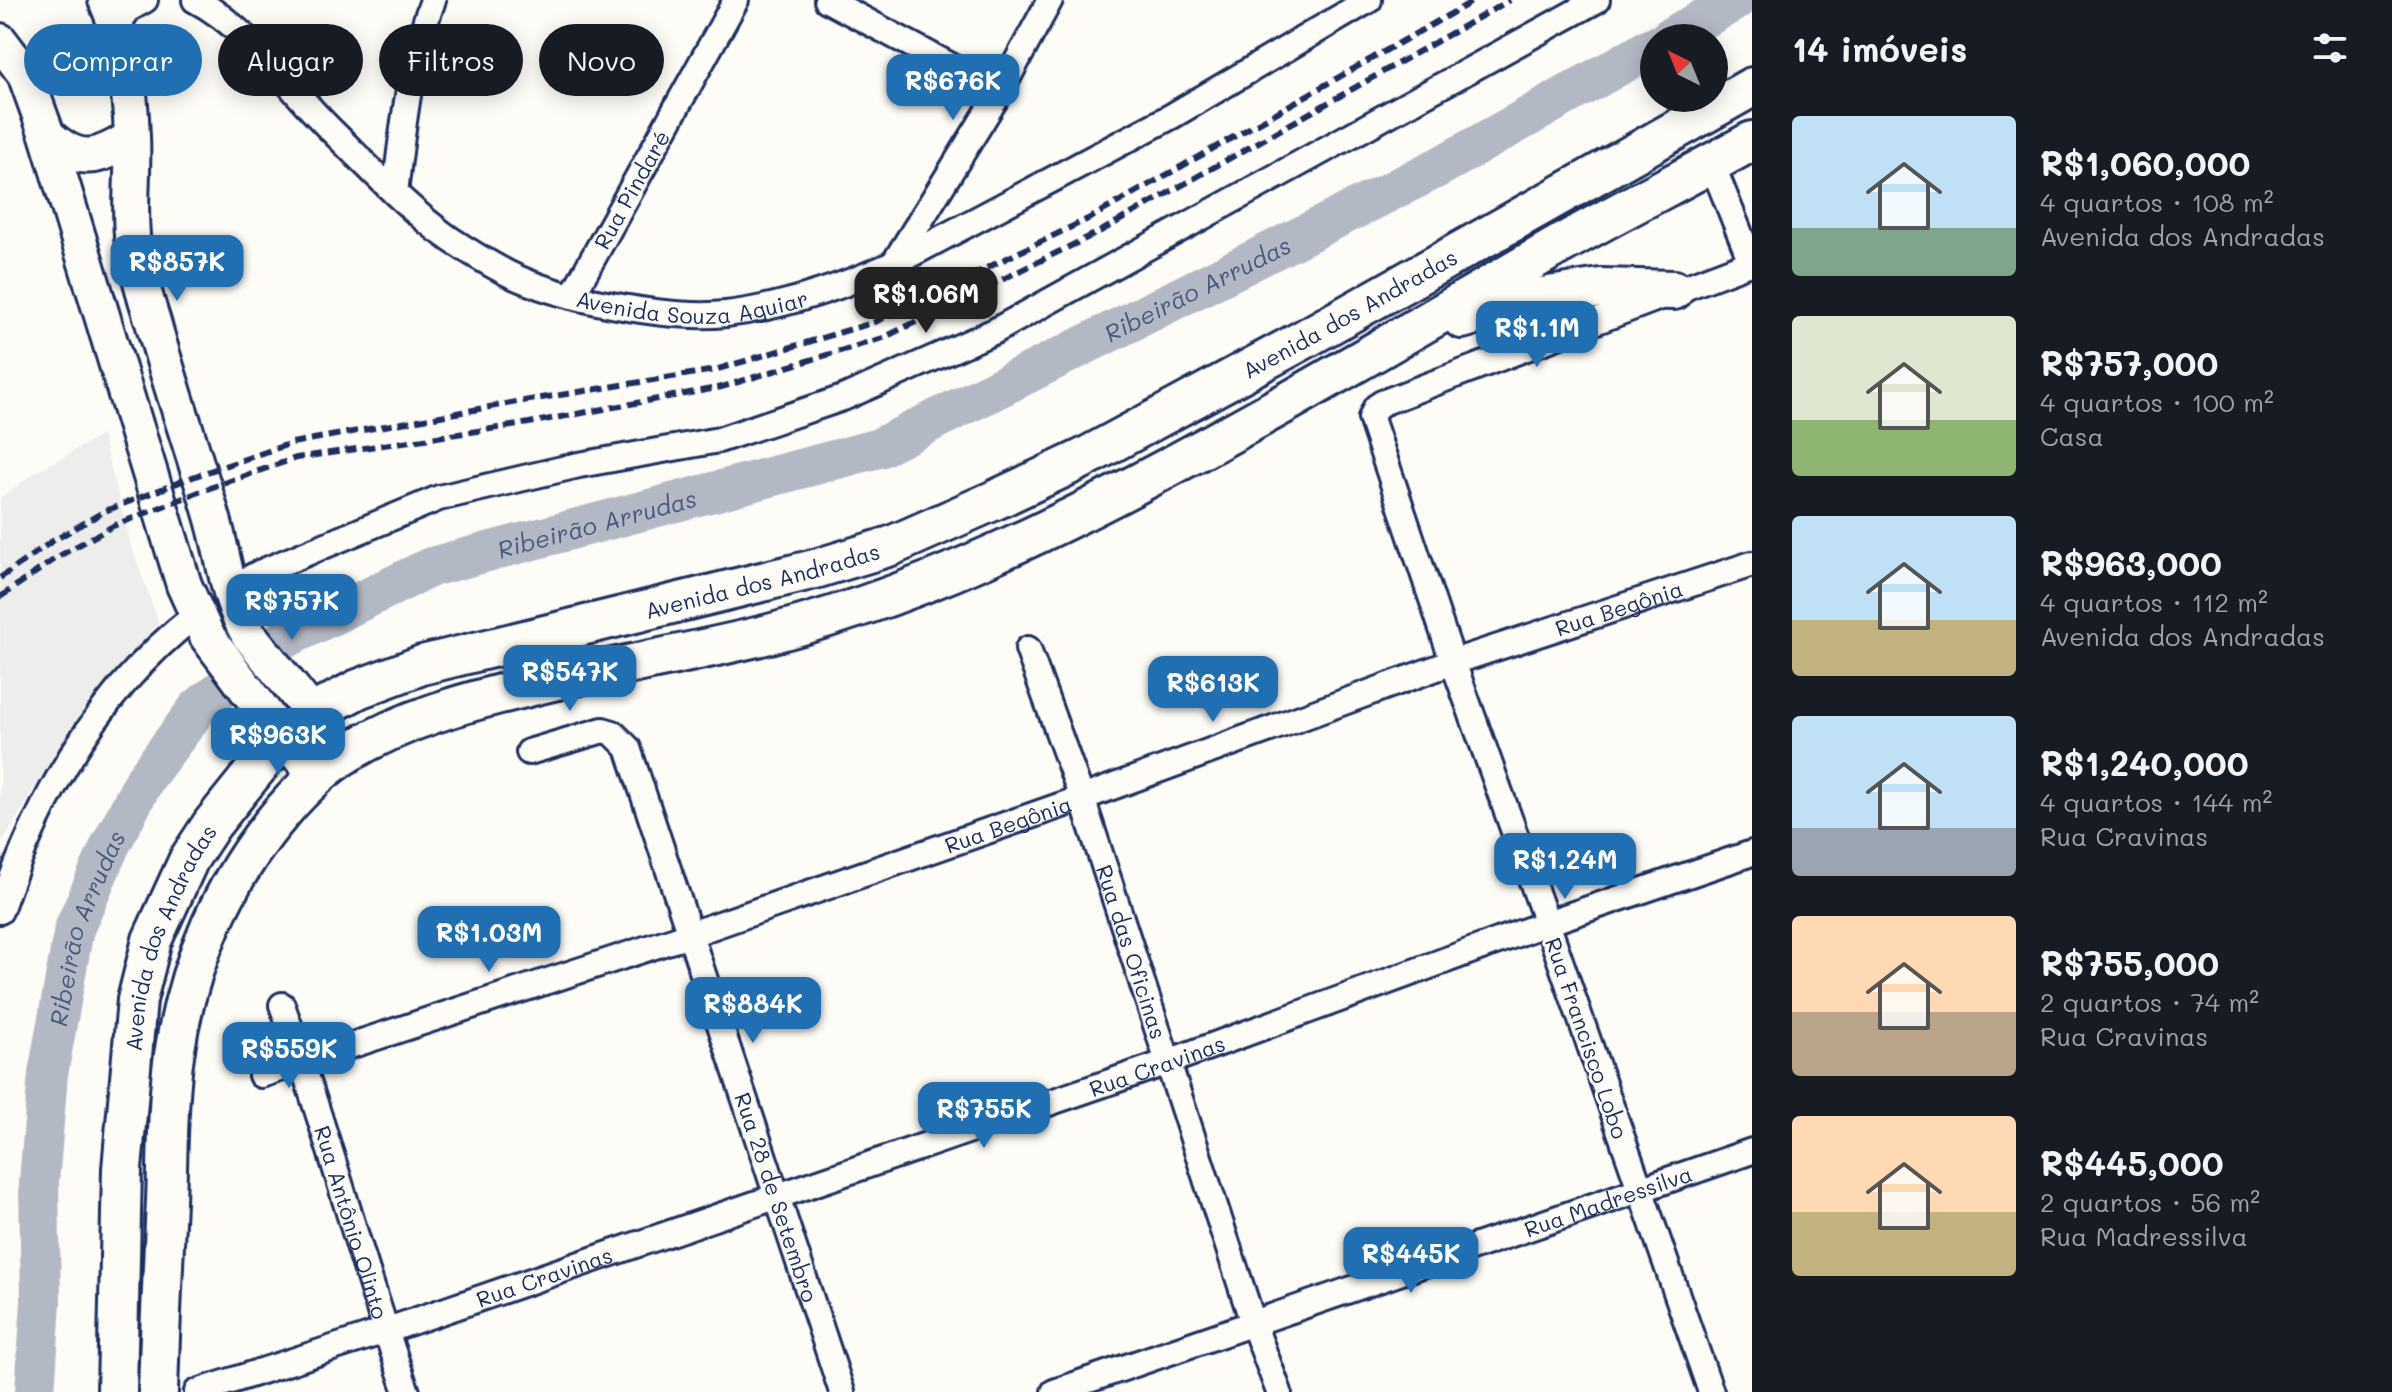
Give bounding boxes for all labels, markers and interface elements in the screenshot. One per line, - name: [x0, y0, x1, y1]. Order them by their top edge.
- chip: Comprar: [24, 24, 202, 96]
- chip: Alugar: [218, 24, 363, 96]
- chip: Filtros: [379, 24, 523, 96]
- chip: Novo: [539, 24, 664, 96]
- north arrow: [1640, 24, 1728, 112]
- map controls: [1640, 24, 1728, 112]
- text: 14 imóveis: [1792, 26, 1967, 71]
- icon: filters: [2308, 26, 2352, 70]
- pin: R$676K: [888, 54, 1018, 122]
- text: R$676K: [904, 63, 1002, 97]
- street label: Rua Pindaré: [587, 125, 676, 254]
- text: R$1,060,000: [2040, 140, 2250, 185]
- icon: home: [1856, 148, 1952, 244]
- text: 4 quartos · 108 m²: [2040, 185, 2273, 219]
- text: Avenida dos Andradas: [2040, 219, 2325, 253]
- water label: Ribeirão Arrudas: [1099, 229, 1296, 348]
- pin: R$857K: [112, 235, 242, 303]
- street label: Avenida dos Andradas: [1237, 242, 1462, 384]
- text: R$857K: [129, 244, 225, 278]
- pin: R$1.06M: [852, 267, 1000, 335]
- text: R$1.06M: [872, 276, 980, 310]
- street label: Avenida Souza Aguiar: [573, 283, 811, 330]
- pin: R$1.1M: [1472, 301, 1602, 369]
- text: R$1.1M: [1494, 310, 1580, 344]
- text: R$757,000: [2040, 340, 2218, 385]
- icon: home: [1856, 348, 1952, 444]
- text: 4 quartos · 100 m²: [2040, 385, 2274, 419]
- text: Casa: [2040, 419, 2104, 453]
- water label: Ribeirão Arrudas: [494, 482, 700, 564]
- street label: Avenida dos Andradas: [642, 536, 883, 625]
- text: R$963,000: [2040, 540, 2222, 585]
- icon: home: [1856, 548, 1952, 644]
- street label: Rua Begônia: [1551, 573, 1686, 642]
- pin: R$757K: [227, 574, 357, 642]
- text: R$757K: [244, 583, 340, 617]
- text: 4 quartos · 112 m²: [2040, 585, 2268, 619]
- text: Avenida dos Andradas: [2040, 619, 2325, 653]
- pin: R$547K: [505, 645, 635, 713]
- text: R$547K: [521, 654, 619, 688]
- pin: R$613K: [1148, 656, 1278, 724]
- text: R$613K: [1166, 665, 1260, 699]
- pin: R$963K: [213, 708, 343, 776]
- text: R$963K: [229, 717, 327, 751]
- text: R$1,240,000: [2040, 740, 2249, 785]
- icon: home: [1856, 748, 1952, 844]
- text: 4 quartos · 144 m²: [2040, 785, 2272, 819]
- street label: Rua Begônia: [940, 788, 1075, 859]
- street label: Avenida dos Andradas: [118, 818, 223, 1052]
- text: Rua Cravinas: [2040, 819, 2208, 853]
- water label: Ribeirão Arrudas: [41, 825, 131, 1029]
- pin: R$1.24M: [1491, 833, 1639, 901]
- text: R$1.24M: [1512, 842, 1618, 876]
- street label: Rua das Oficinas: [1090, 861, 1174, 1042]
- pin: R$1.03M: [415, 906, 563, 974]
- text: R$1.03M: [436, 915, 542, 949]
- street label: Rua Francisco Lobo: [1539, 933, 1635, 1143]
- text: R$755,000: [2040, 940, 2219, 985]
- icon: home: [1856, 948, 1952, 1044]
- pin: R$884K: [688, 977, 818, 1045]
- text: 2 quartos · 74 m²: [2040, 985, 2259, 1019]
- text: R$884K: [703, 986, 803, 1020]
- text: Rua Cravinas: [2040, 1019, 2208, 1053]
- pin: R$559K: [224, 1022, 354, 1090]
- street label: Rua Cravinas: [1085, 1028, 1229, 1103]
- text: R$559K: [240, 1031, 338, 1065]
- pin: R$755K: [919, 1082, 1049, 1150]
- street label: Rua 28 de Setembro: [729, 1088, 826, 1306]
- text: R$755K: [936, 1091, 1032, 1125]
- street label: Rua Antônio Olinto: [309, 1122, 396, 1322]
- text: R$445,000: [2040, 1140, 2224, 1185]
- icon: home: [1856, 1148, 1952, 1244]
- street label: Rua Madressilva: [1520, 1158, 1696, 1243]
- text: 2 quartos · 56 m²: [2040, 1185, 2260, 1219]
- text: Rua Madressilva: [2040, 1219, 2248, 1253]
- pin: R$445K: [1346, 1227, 1476, 1295]
- text: R$445K: [1361, 1236, 1461, 1270]
- street label: Rua Cravinas: [472, 1239, 616, 1313]

